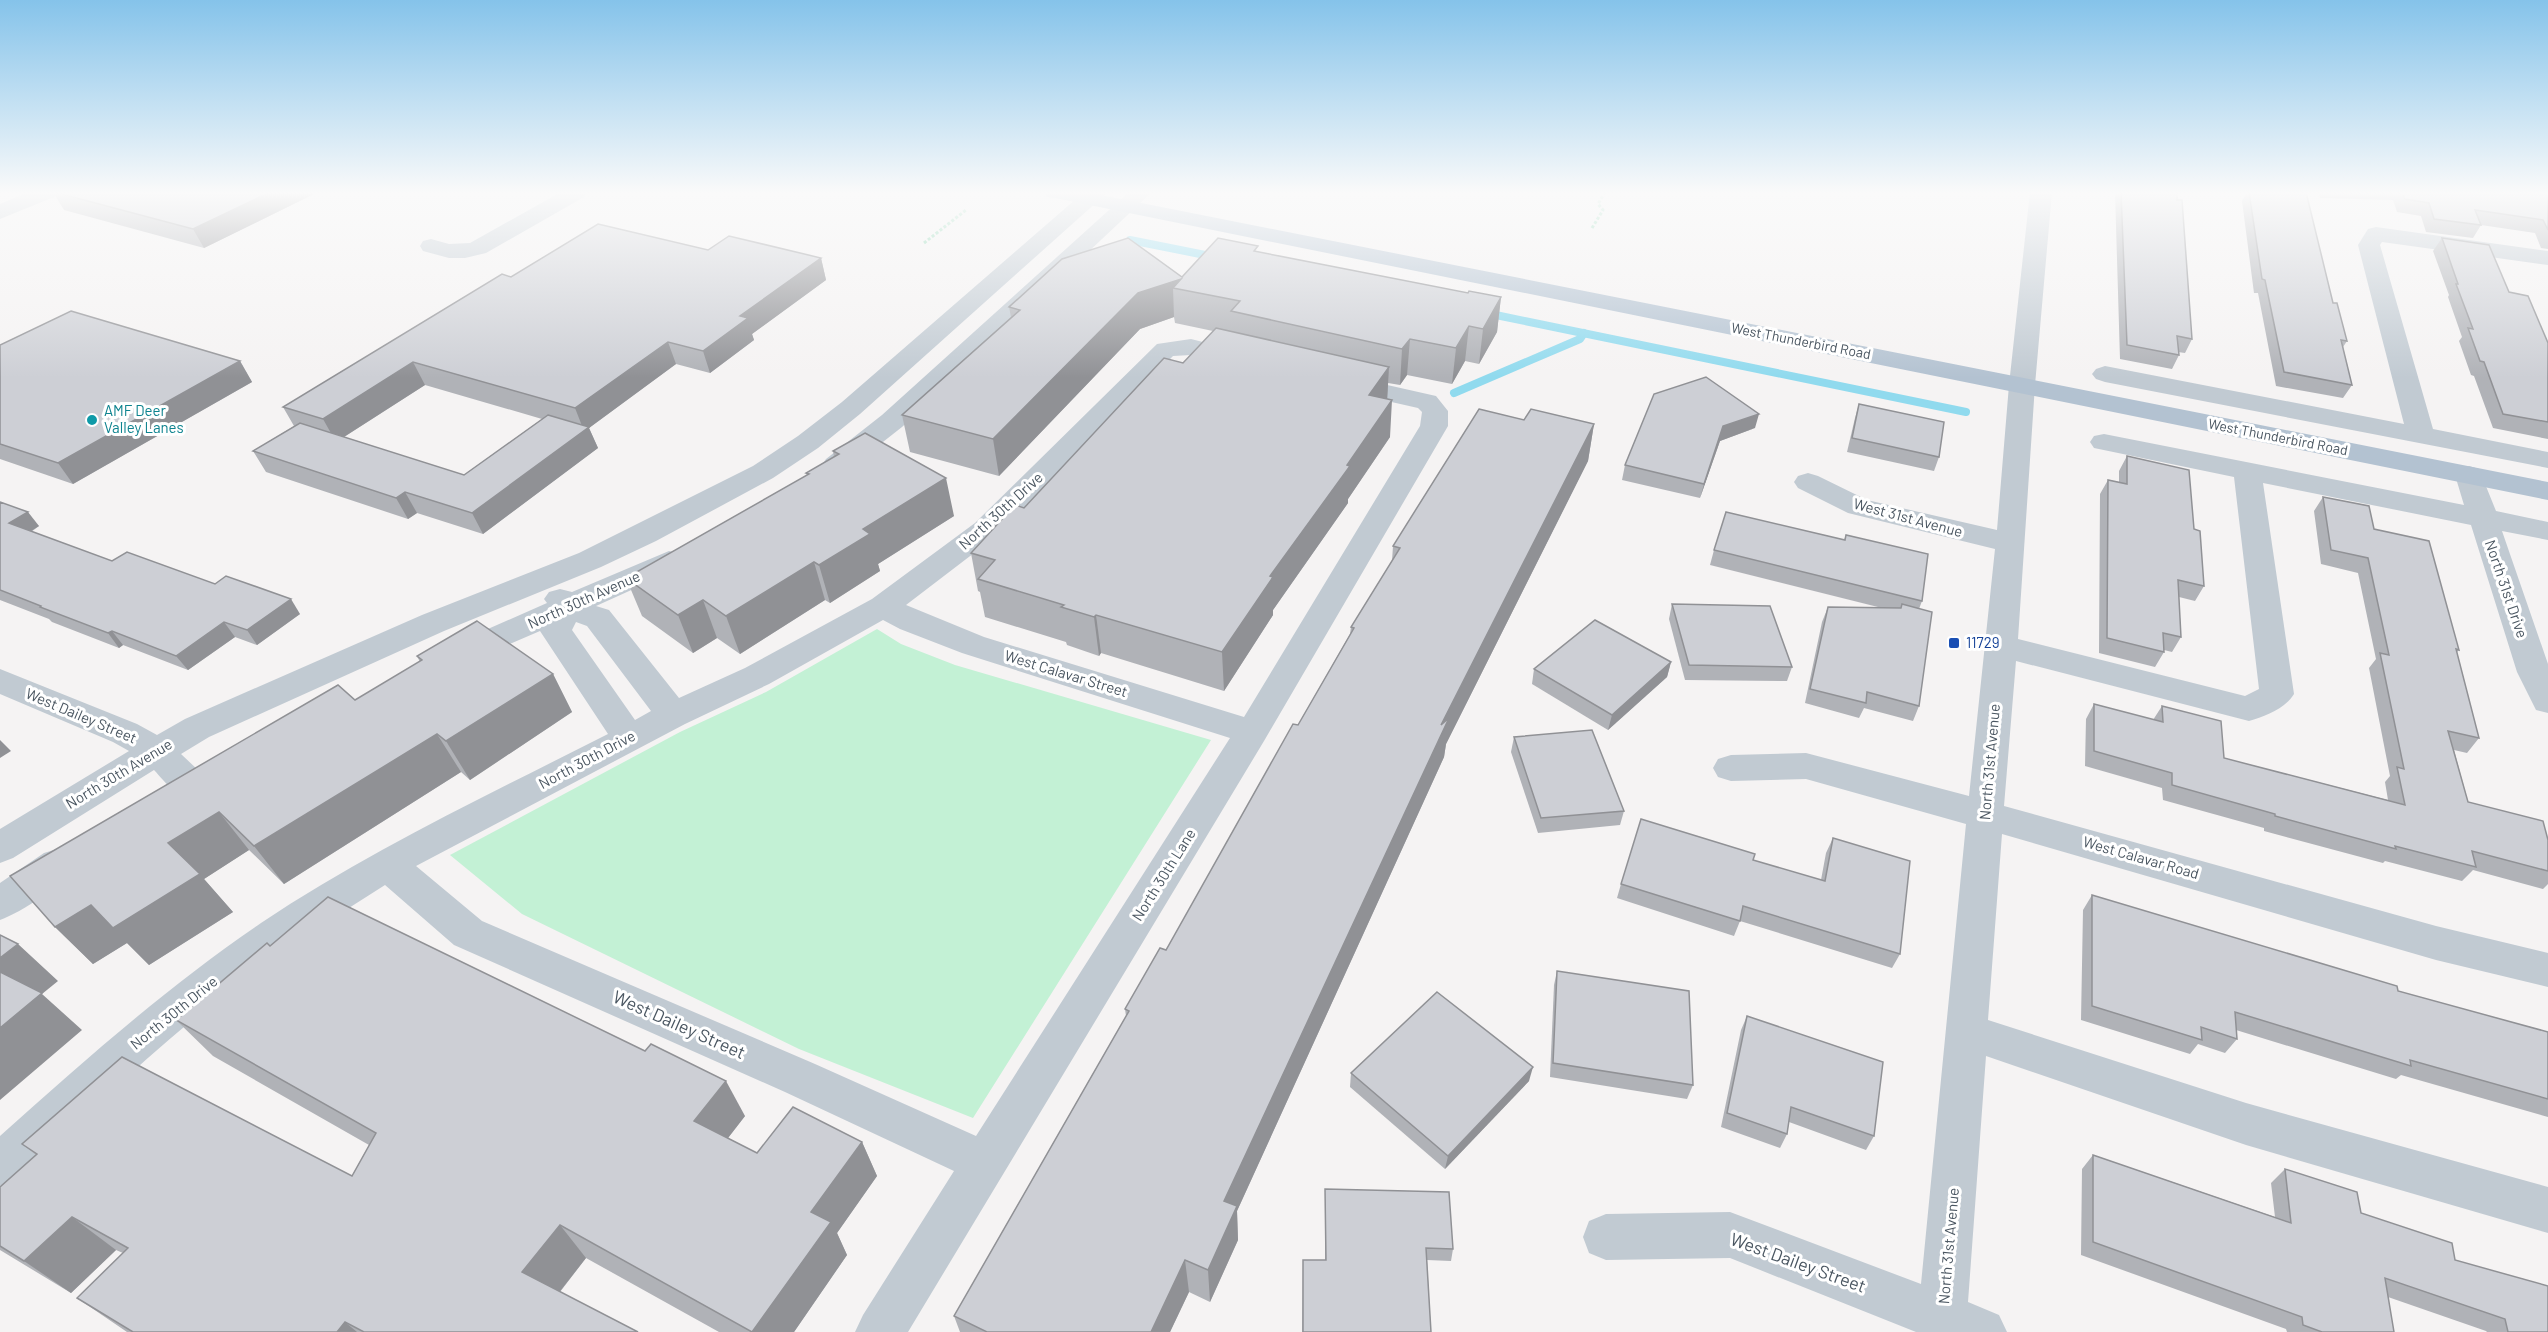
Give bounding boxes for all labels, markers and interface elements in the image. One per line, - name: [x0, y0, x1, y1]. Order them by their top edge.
- street label: West Thunderbird Road: [1730, 319, 1872, 362]
- place label: AMF Deer Valley Lanes: [104, 401, 184, 436]
- marker: AMF Deer Valley Lanes: [85, 413, 99, 427]
- street label: West Thunderbird Road: [2207, 415, 2349, 458]
- street label: North 30th Drive: [955, 468, 1046, 553]
- street label: West 31st Avenue: [1852, 494, 1965, 540]
- street label: North 31st Drive: [2482, 537, 2532, 640]
- street label: North 30th Avenue: [525, 566, 643, 632]
- place label: 11729: [1966, 633, 2000, 651]
- marker: 11729: [1947, 636, 1961, 650]
- street label: West Calavar Street: [1003, 646, 1130, 700]
- street label: West Dailey Street: [23, 684, 140, 747]
- street label: North 31st Avenue: [1975, 703, 2003, 821]
- street label: North 30th Drive: [535, 726, 638, 792]
- street label: North 30th Avenue: [62, 734, 175, 812]
- street label: North 30th Lane: [1128, 825, 1199, 924]
- street label: West Calavar Road: [2081, 832, 2201, 882]
- street label: North 30th Drive: [126, 972, 220, 1053]
- street label: West Dailey Street: [610, 985, 749, 1063]
- street label: North 31st Avenue: [1934, 1187, 1962, 1305]
- street label: West Dailey Street: [1728, 1227, 1869, 1297]

